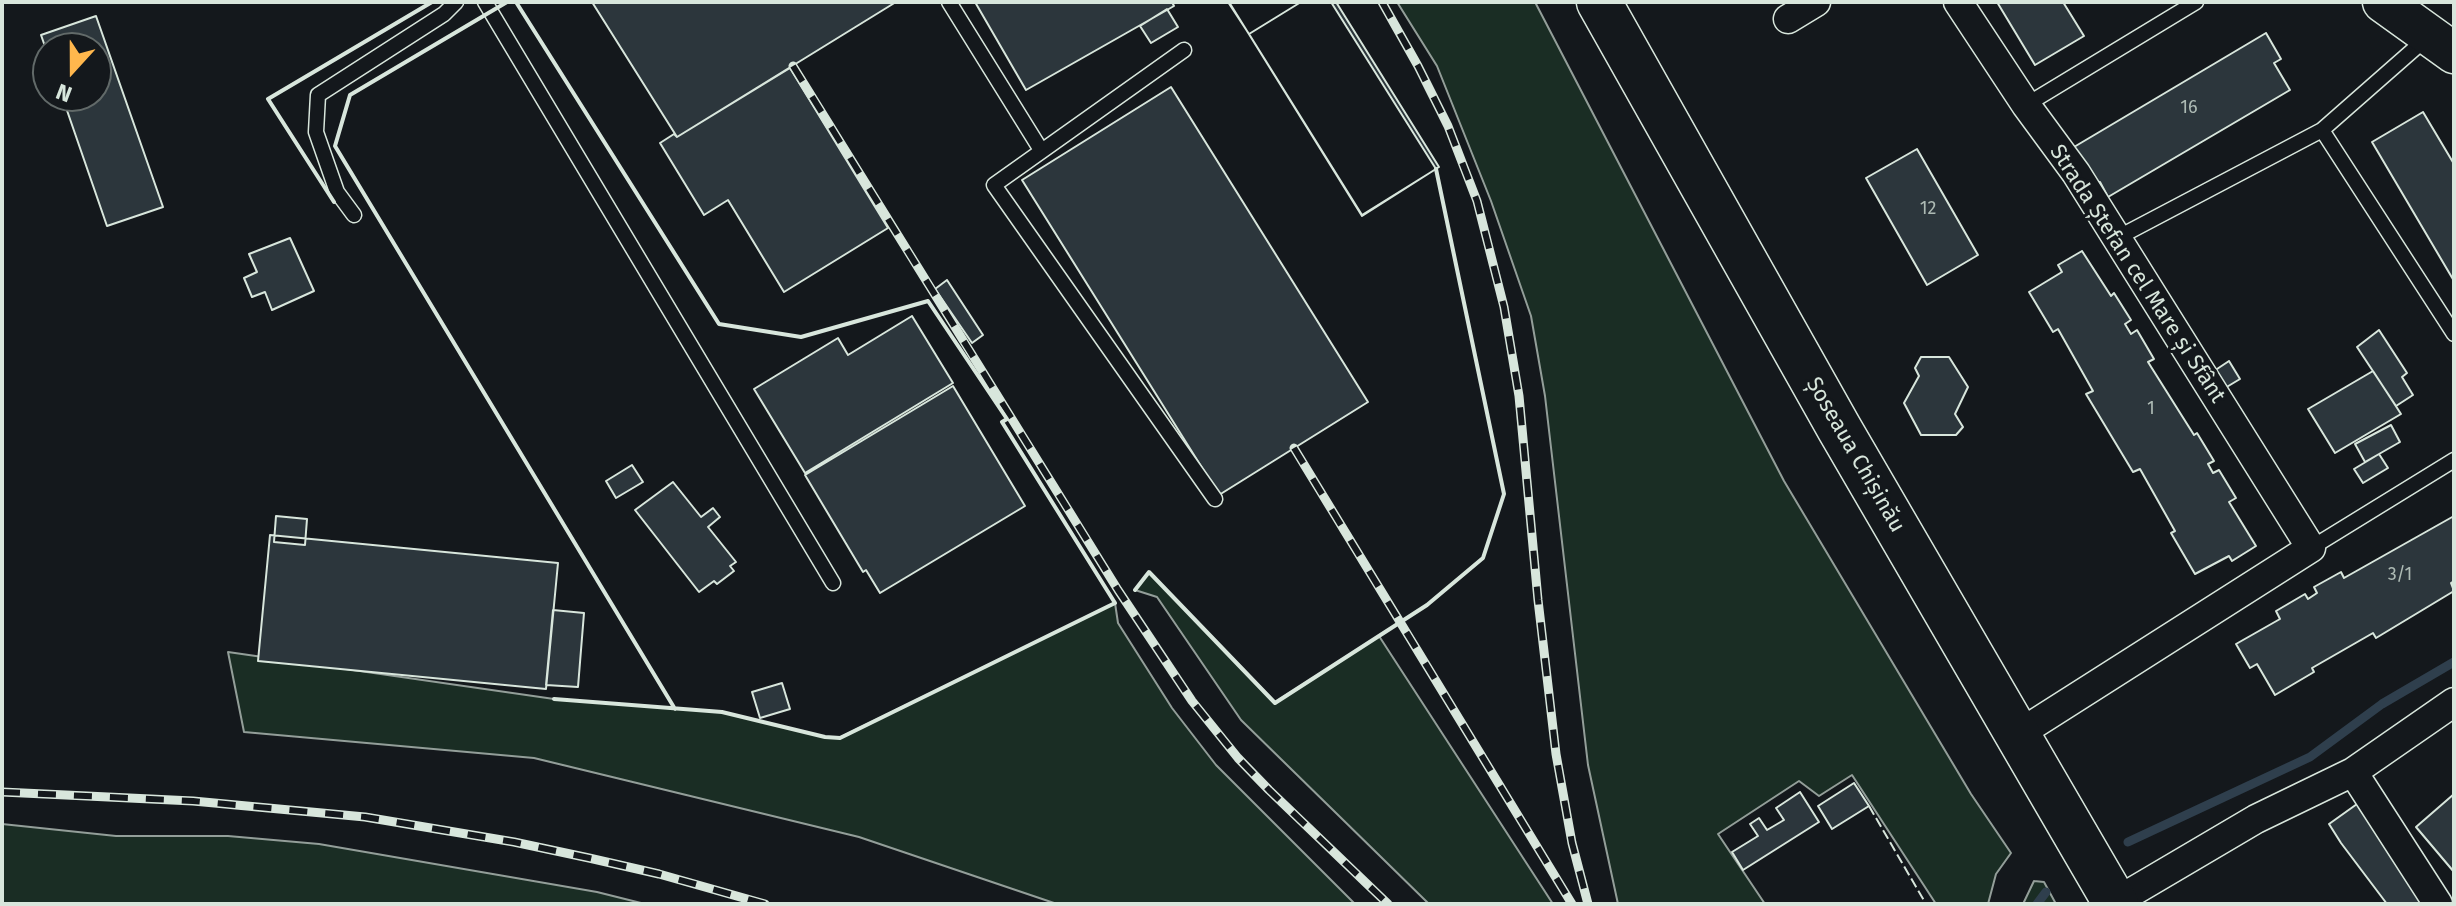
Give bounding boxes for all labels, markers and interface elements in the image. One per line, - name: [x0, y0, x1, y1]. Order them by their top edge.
- north arrow: [32, 32, 112, 112]
- text: N: [52, 78, 76, 108]
- house number: 16: [2180, 97, 2198, 119]
- street label: Strada Ștefan cel Mare și Sfânt: [2044, 140, 2230, 408]
- house number: 12: [1920, 198, 1936, 220]
- street label: Șoseaua Chișinău: [1800, 373, 1910, 537]
- house number: 1: [2147, 398, 2155, 420]
- house number: 3/1: [2388, 564, 2412, 586]

